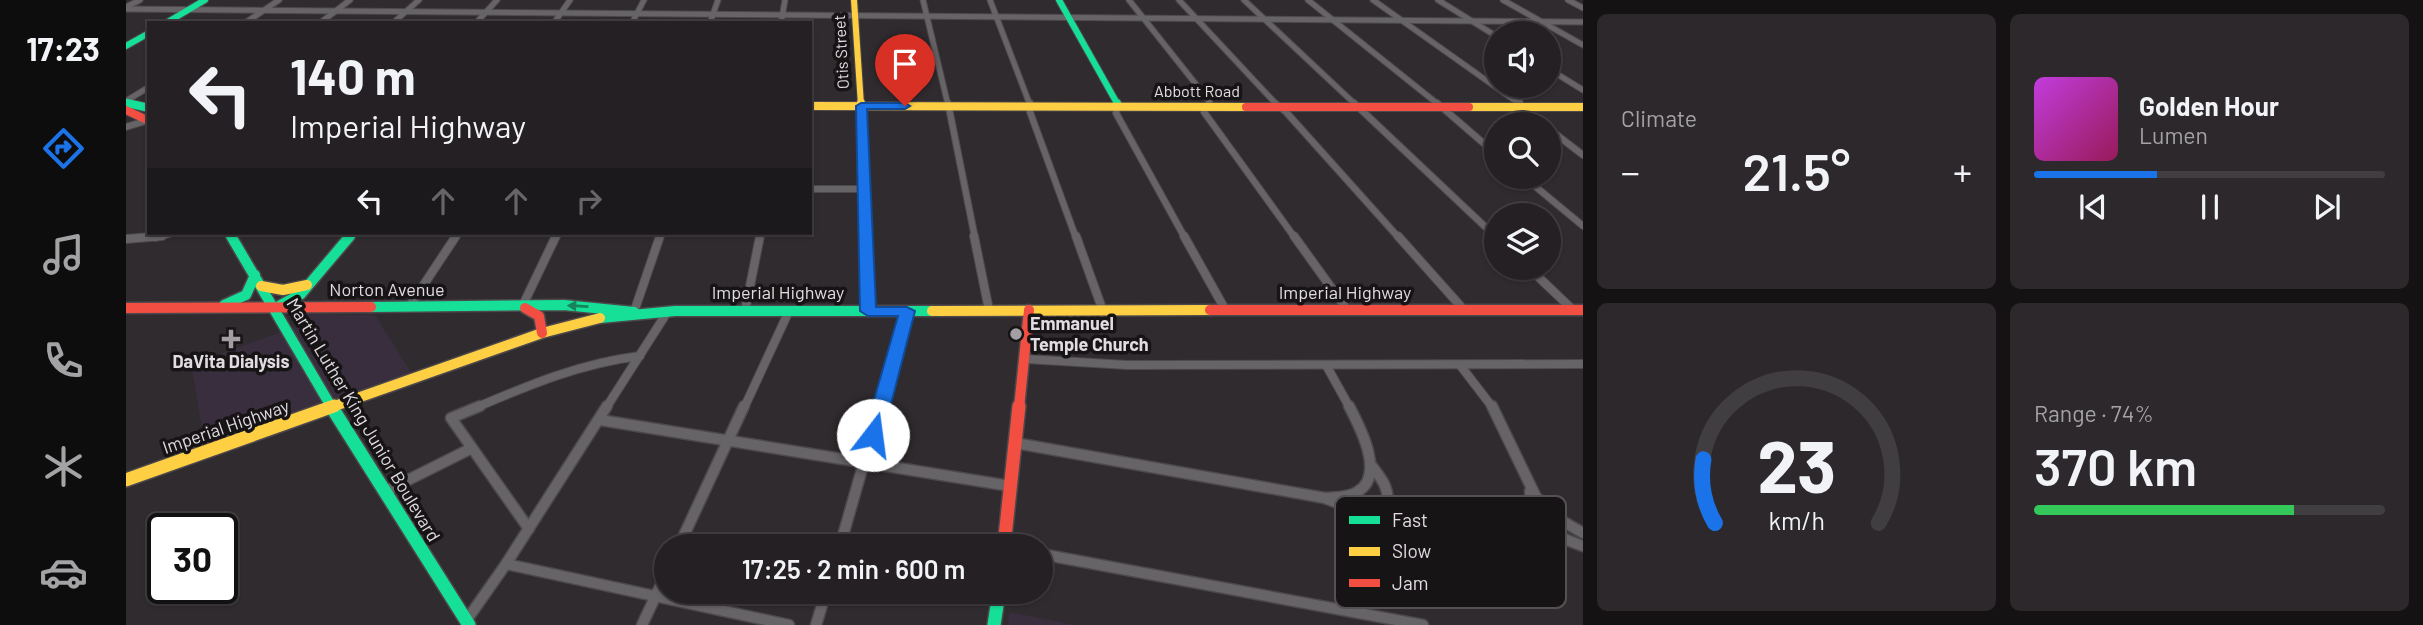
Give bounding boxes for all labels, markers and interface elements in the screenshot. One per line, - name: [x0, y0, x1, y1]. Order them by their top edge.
- street label: Otis Street: [829, 14, 852, 90]
- map controls: [1484, 21, 1561, 280]
- button: sound: [1484, 21, 1561, 98]
- text: 17:23: [26, 29, 100, 67]
- pin: [875, 34, 935, 106]
- icon: arrive: [886, 45, 924, 83]
- text: 140 m: [290, 46, 416, 105]
- icon: left: [175, 49, 266, 140]
- street label: Abbott Road: [1154, 81, 1240, 100]
- text: Golden Hour: [2139, 90, 2279, 121]
- text: Climate: [1621, 104, 1697, 132]
- text: Imperial Highway: [290, 106, 526, 144]
- button: search: [1484, 112, 1561, 189]
- text: Lumen: [2139, 121, 2208, 149]
- icon: directions: [39, 124, 88, 173]
- text: 21.5°: [1743, 139, 1850, 201]
- text: −: [1621, 148, 1640, 194]
- text: +: [1953, 148, 1972, 194]
- icon: left: [351, 182, 389, 220]
- icon: ahead: [424, 182, 462, 220]
- icon: ahead: [497, 182, 535, 220]
- icon: right: [570, 182, 608, 220]
- icon: previous: [2074, 188, 2112, 226]
- icon: pause: [2191, 188, 2229, 226]
- icon: next: [2308, 188, 2346, 226]
- button: layers: [1484, 203, 1561, 280]
- icon: music: [39, 230, 88, 279]
- street label: Norton Avenue: [329, 278, 445, 300]
- street label: Imperial Highway: [712, 281, 844, 303]
- street label: Imperial Highway: [1279, 281, 1411, 303]
- street label: Martin Luther King Junior Boulevard: [282, 294, 445, 545]
- one-way arrow: [567, 300, 589, 311]
- place label: Emmanuel Temple Church: [1030, 312, 1149, 355]
- marker: Emmanuel Temple Church: [1008, 326, 1024, 342]
- marker: DaVita Dialysis: [221, 329, 241, 349]
- icon: phone: [39, 336, 88, 385]
- place label: DaVita Dialysis: [173, 350, 290, 372]
- street label: Imperial Highway: [159, 394, 292, 458]
- position arrow: [836, 398, 910, 472]
- text: Range · 74%: [2034, 399, 2154, 427]
- text: 23: [1757, 420, 1836, 508]
- text: 370 km: [2034, 434, 2197, 496]
- icon: climate: [39, 442, 88, 491]
- legend: [1335, 496, 1566, 608]
- text: km/h: [1768, 505, 1825, 535]
- text: Fast: [1392, 508, 1428, 531]
- speed limit sign: 30: [147, 513, 238, 604]
- text: Slow: [1392, 539, 1431, 562]
- icon: car: [39, 548, 88, 597]
- text: 17:25 · 2 min · 600 m: [742, 553, 965, 584]
- text: Jam: [1392, 571, 1428, 594]

